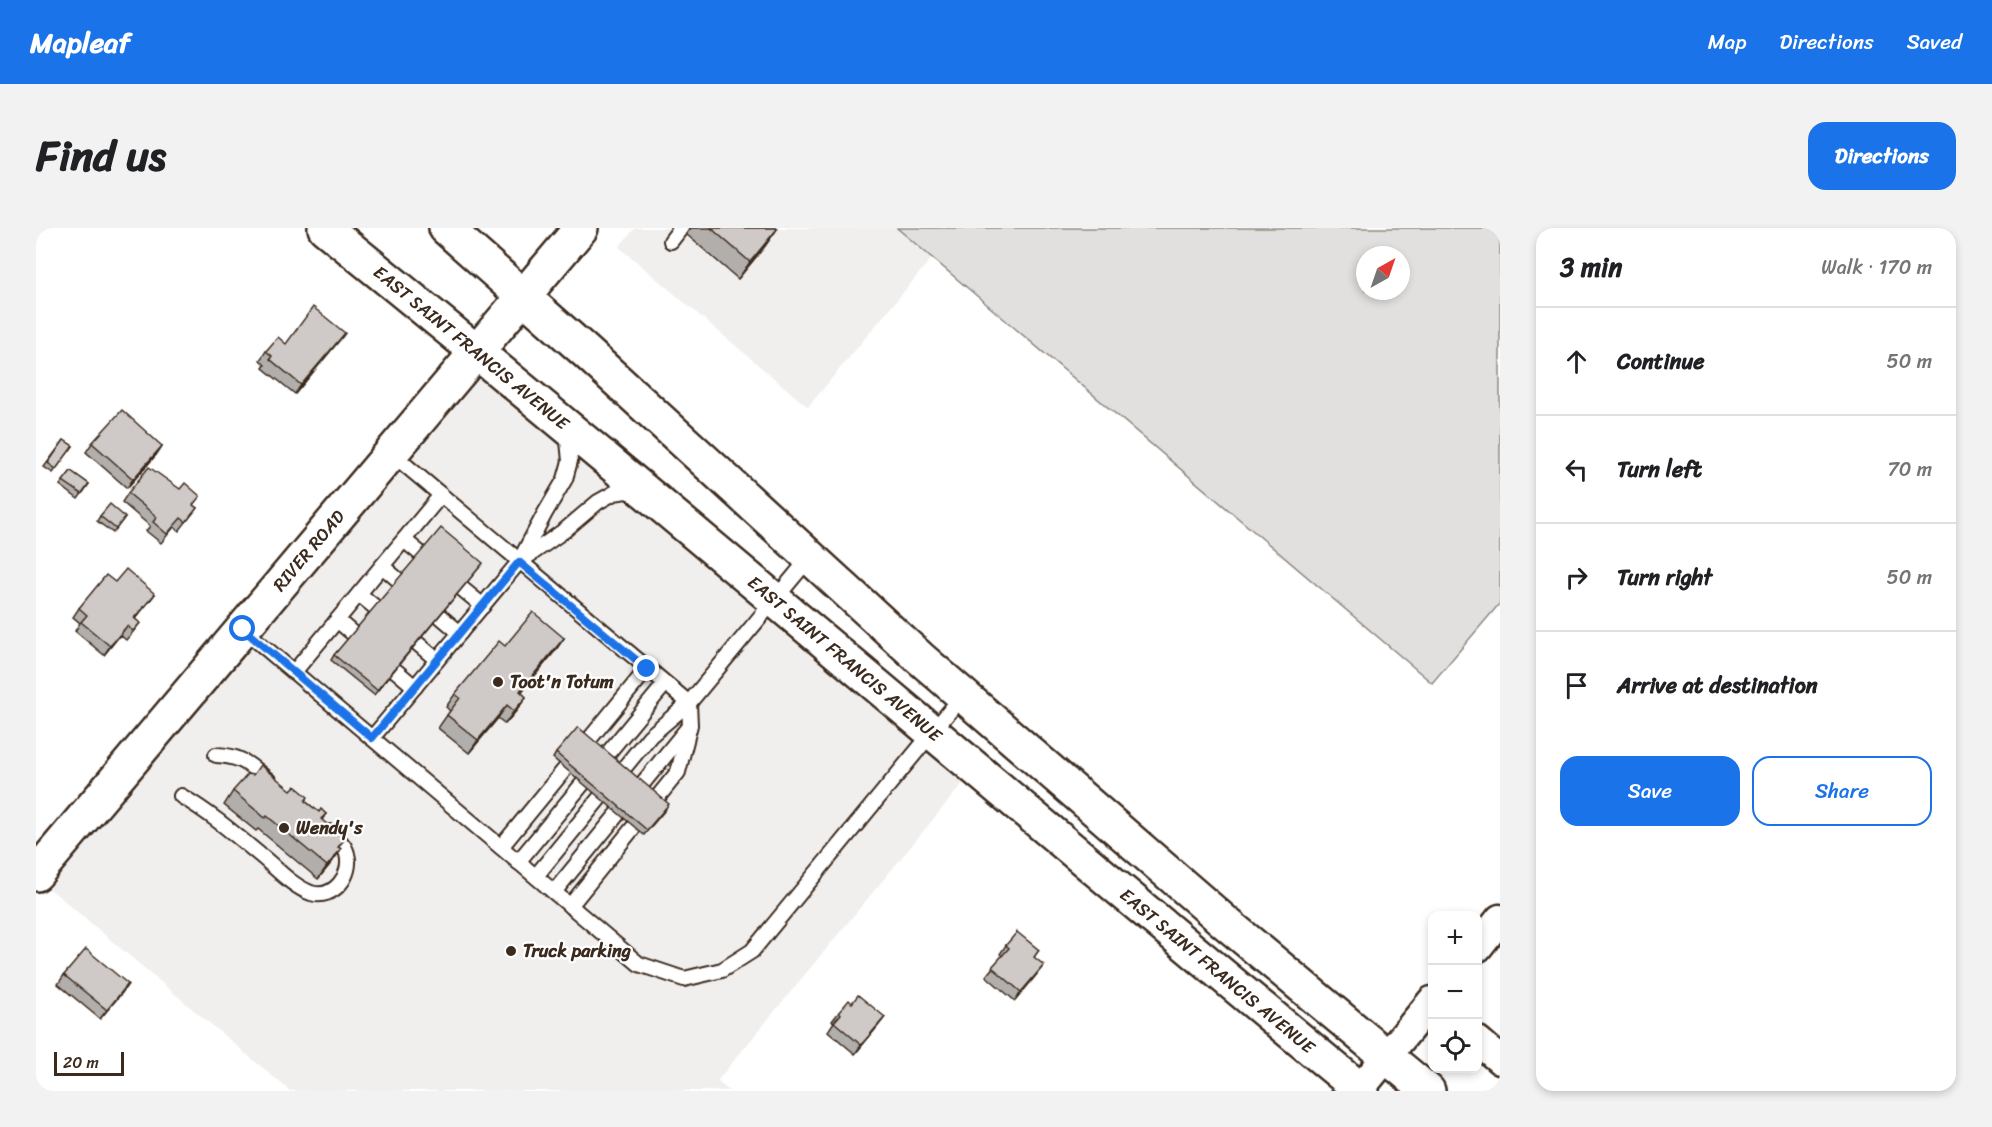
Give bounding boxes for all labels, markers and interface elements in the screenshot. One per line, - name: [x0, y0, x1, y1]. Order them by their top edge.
- text: Mapleaf: [30, 18, 130, 67]
- text: Map: [1708, 23, 1746, 61]
- text: Directions: [1779, 23, 1874, 61]
- text: Saved: [1907, 23, 1962, 61]
- text: Find us: [36, 119, 166, 193]
- button: Directions: [1808, 122, 1956, 190]
- text: 3 min: [1560, 244, 1622, 290]
- north arrow: [1356, 246, 1410, 300]
- text: Walk · 170 m: [1821, 250, 1932, 285]
- street label: EAST SAINT FRANCIS AVENUE: [366, 257, 577, 439]
- text: Continue: [1617, 342, 1705, 381]
- text: 50 m: [1887, 344, 1932, 379]
- icon: ahead: [1560, 345, 1593, 378]
- text: Turn left: [1617, 450, 1702, 489]
- text: 70 m: [1887, 452, 1932, 487]
- icon: left: [1560, 453, 1593, 486]
- street label: RIVER ROAD: [264, 502, 353, 599]
- text: Turn right: [1617, 558, 1712, 597]
- text: 50 m: [1887, 560, 1932, 595]
- icon: right: [1560, 561, 1593, 594]
- street label: EAST SAINT FRANCIS AVENUE: [740, 567, 950, 751]
- route start: [229, 615, 255, 641]
- route end: [633, 655, 659, 681]
- place label: Toot'n Totum: [510, 666, 614, 698]
- text: Arrive at destination: [1617, 666, 1818, 705]
- icon: arrive: [1560, 669, 1593, 702]
- marker: Toot'n Totum: [491, 675, 505, 689]
- button: Save: [1560, 756, 1740, 826]
- button: Share: [1752, 756, 1932, 826]
- place label: Wendy's: [296, 812, 363, 844]
- marker: Wendy's: [277, 821, 291, 835]
- street label: EAST SAINT FRANCIS AVENUE: [1112, 880, 1323, 1063]
- map controls: [1428, 911, 1482, 1073]
- button: +: [1428, 911, 1482, 965]
- place label: Truck parking: [523, 935, 631, 967]
- marker: Truck parking: [504, 944, 518, 958]
- button: −: [1428, 965, 1482, 1019]
- button: locate: [1428, 1019, 1482, 1073]
- text: 20 m: [63, 1048, 99, 1077]
- scale bar: [54, 1049, 124, 1076]

